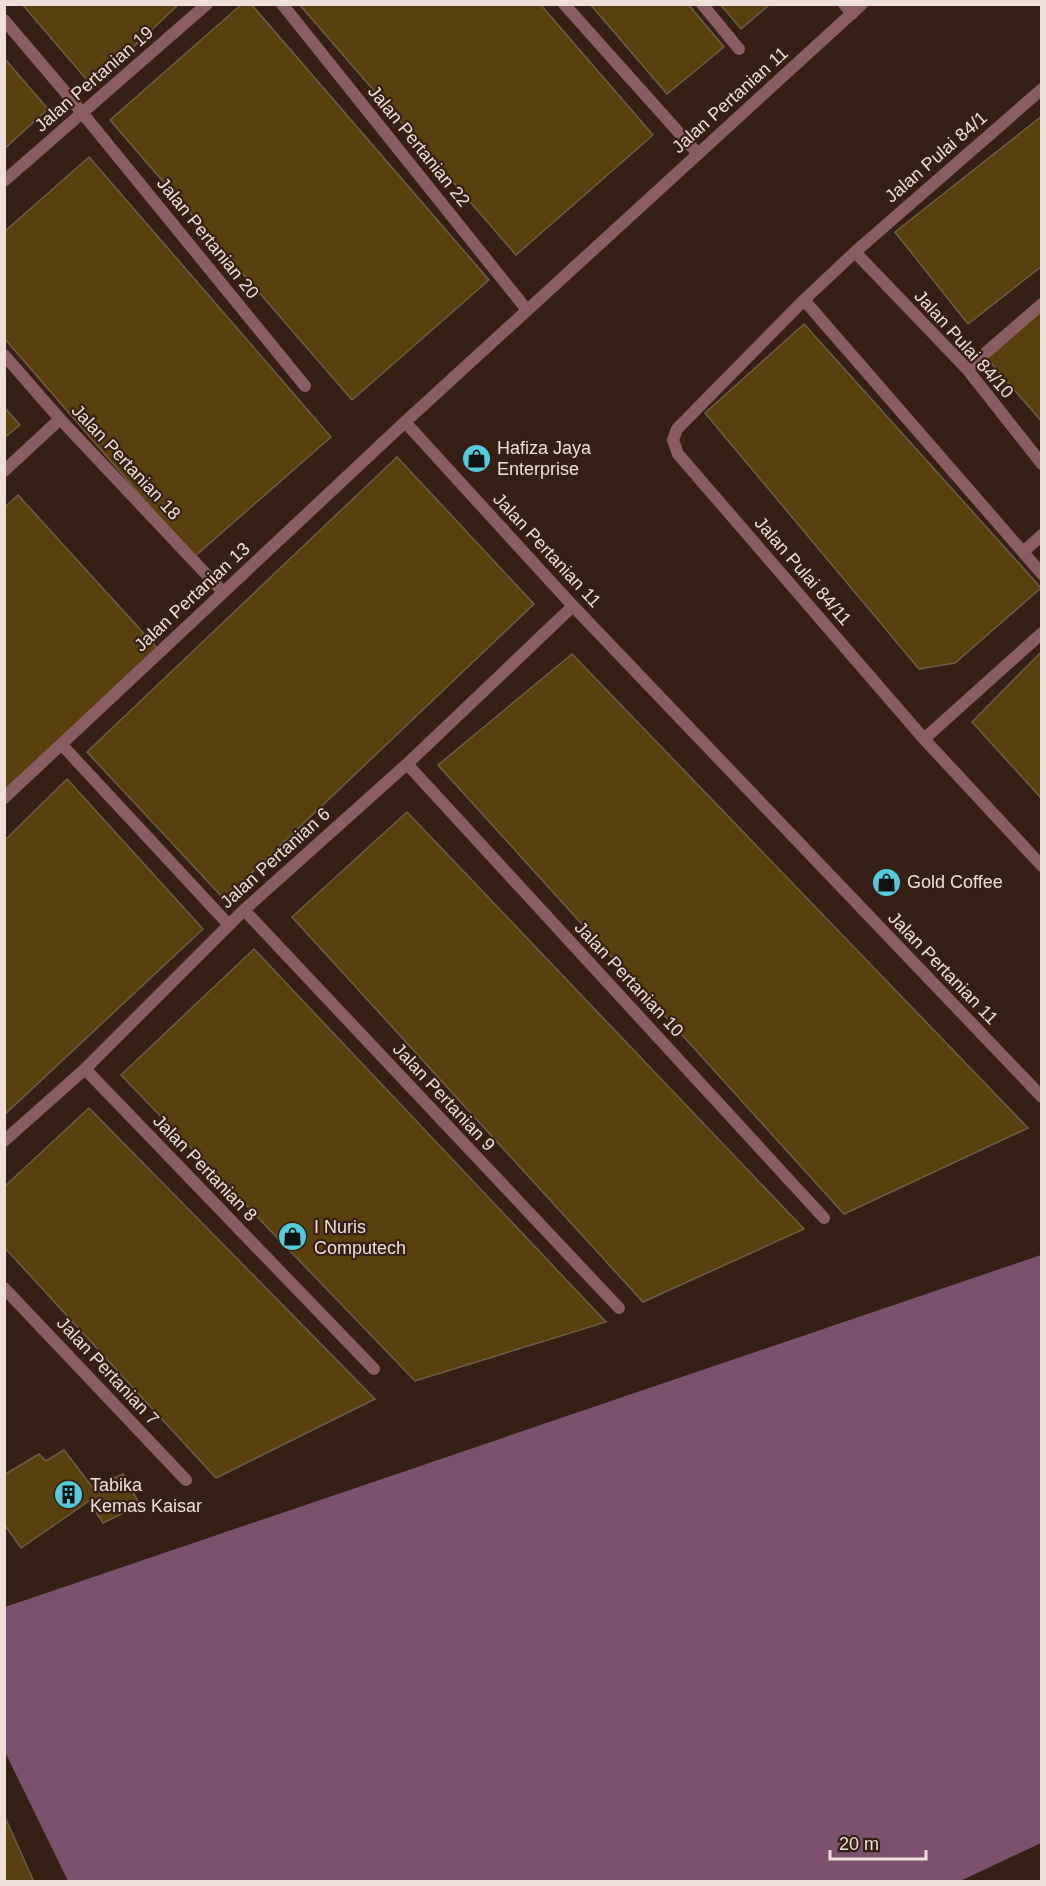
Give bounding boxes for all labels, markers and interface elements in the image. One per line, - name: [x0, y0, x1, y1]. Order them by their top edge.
- street label: Jalan Pertanian 19: [31, 22, 157, 136]
- street label: Jalan Pertanian 11: [668, 43, 792, 157]
- street label: Jalan Pertanian 22: [364, 81, 474, 211]
- street label: Jalan Pulai 84/1: [881, 107, 991, 207]
- street label: Jalan Pertanian 20: [153, 173, 263, 303]
- street label: Jalan Pulai 84/10: [910, 286, 1018, 402]
- street label: Jalan Pertanian 18: [67, 400, 185, 524]
- place label: Hafiza Jaya Enterprise: [497, 438, 592, 479]
- shop icon: Hafiza Jaya Enterprise: [460, 442, 492, 474]
- street label: Jalan Pertanian 11: [489, 489, 605, 611]
- street label: Jalan Pulai 84/11: [751, 513, 855, 629]
- street label: Jalan Pertanian 13: [130, 538, 254, 656]
- street label: Jalan Pertanian 6: [216, 804, 334, 912]
- shop icon: Gold Coffee: [870, 866, 902, 898]
- place label: Gold Coffee: [907, 872, 1003, 892]
- street label: Jalan Pertanian 11: [884, 908, 1002, 1028]
- street label: Jalan Pertanian 10: [570, 917, 688, 1041]
- street label: Jalan Pertanian 9: [389, 1039, 499, 1155]
- street label: Jalan Pertanian 8: [149, 1111, 261, 1225]
- place label: I Nuris Computech: [314, 1217, 406, 1258]
- shop icon: I Nuris Computech: [277, 1221, 309, 1253]
- street label: Jalan Pertanian 7: [53, 1313, 163, 1429]
- place label: Tabika Kemas Kaisar: [90, 1475, 202, 1516]
- building icon: Tabika Kemas Kaisar: [53, 1479, 85, 1511]
- scale bar: [830, 1823, 926, 1861]
- text: 20 m: [839, 1834, 879, 1854]

